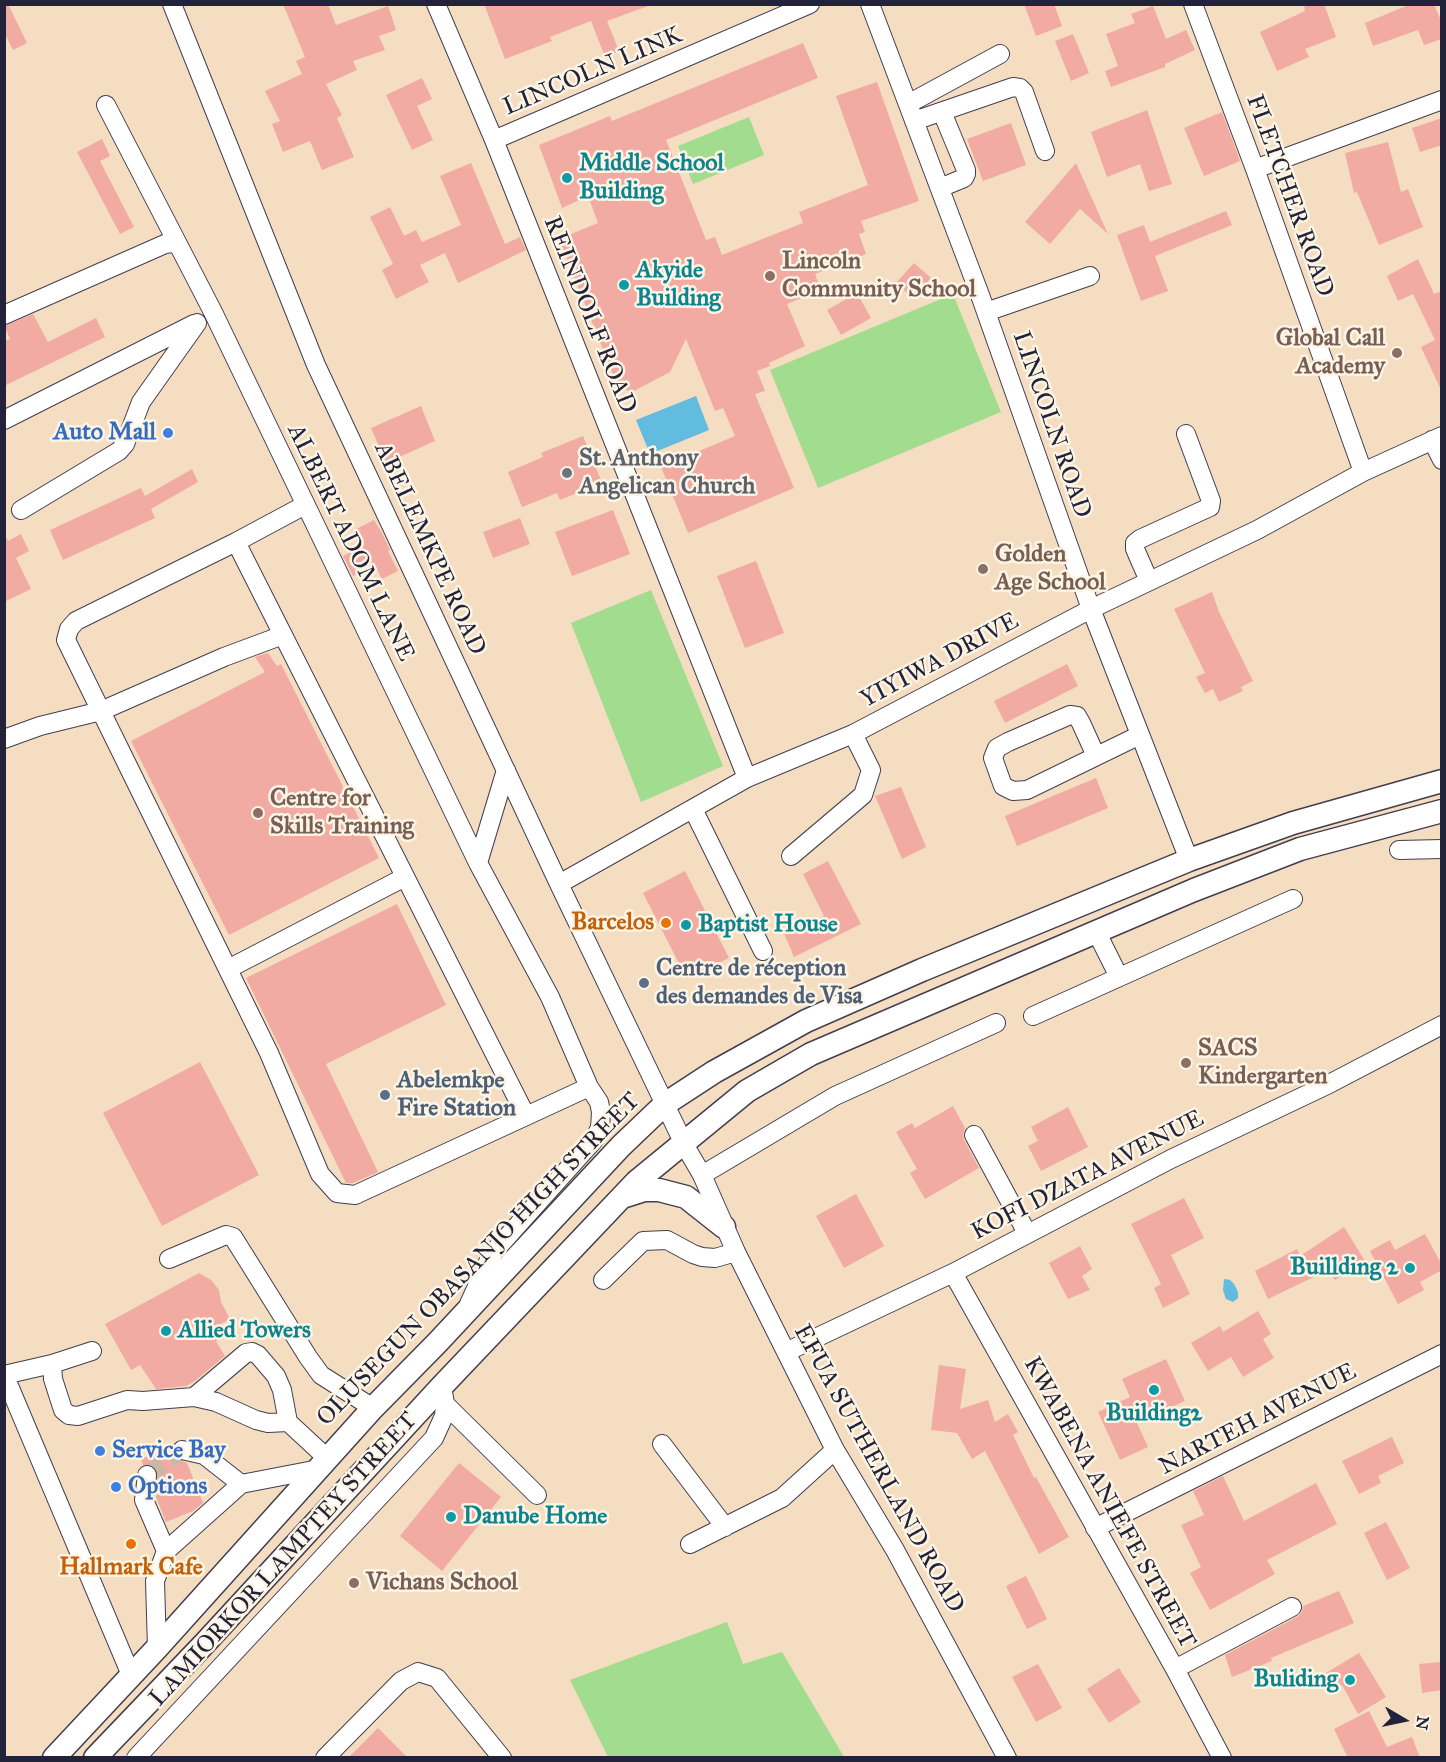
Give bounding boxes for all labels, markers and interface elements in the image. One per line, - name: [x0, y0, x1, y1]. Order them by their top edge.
- street label: LINCOLN LINK: [499, 21, 687, 123]
- street label: FLETCHER ROAD: [1239, 91, 1339, 301]
- place label: Middle School Building: [579, 150, 724, 206]
- marker: Middle School Building: [560, 171, 574, 185]
- street label: REINDOLF ROAD: [536, 212, 642, 418]
- place label: Lincoln Community School: [782, 248, 976, 304]
- place label: Akyide Building: [636, 257, 720, 313]
- marker: Lincoln Community School: [763, 269, 777, 283]
- marker: Akyide Building: [617, 278, 631, 292]
- place label: Global Call Academy: [1276, 325, 1385, 381]
- street label: LINCOLN ROAD: [1006, 328, 1096, 522]
- marker: Global Call Academy: [1390, 346, 1404, 360]
- place label: Auto Mall: [54, 419, 156, 447]
- street label: ALBERT ADOM LANE: [280, 420, 420, 666]
- marker: Auto Mall: [161, 426, 175, 440]
- street label: ABELEMKPE ROAD: [367, 438, 491, 660]
- place label: St. Anthony Angelican Church: [579, 445, 755, 501]
- marker: St. Anthony Angelican Church: [560, 466, 574, 480]
- place label: Golden Age School: [995, 541, 1106, 597]
- marker: Golden Age School: [976, 562, 990, 576]
- street label: YIYIWA DRIVE: [856, 607, 1024, 715]
- place label: Centre for Skills Training: [270, 785, 414, 841]
- marker: Centre for Skills Training: [251, 806, 265, 820]
- place label: Barcelos: [572, 909, 654, 937]
- place label: Baptist House: [698, 911, 838, 939]
- marker: Barcelos: [659, 916, 673, 930]
- marker: Baptist House: [679, 918, 693, 932]
- place label: Centre de réception des demandes de Visa: [656, 955, 863, 1011]
- marker: Centre de réception des demandes de Visa: [637, 976, 651, 990]
- place label: SACS Kindergarten: [1198, 1035, 1327, 1091]
- marker: SACS Kindergarten: [1179, 1056, 1193, 1070]
- place label: Abelemkpe Fire Station: [397, 1067, 516, 1123]
- street label: OLUSEGUN OBASANJO HIGH STREET: [312, 1087, 646, 1433]
- marker: Abelemkpe Fire Station: [378, 1088, 392, 1102]
- street label: KOFI DZATA AVENUE: [967, 1105, 1209, 1247]
- place label: Buillding 2: [1290, 1254, 1398, 1282]
- marker: Buillding 2: [1403, 1261, 1417, 1275]
- place label: Allied Towers: [178, 1317, 311, 1345]
- street label: EFUA SUTHERLAND ROAD: [787, 1320, 969, 1618]
- marker: Allied Towers: [159, 1324, 173, 1338]
- street label: KWABENA ANIEFE STREET: [1017, 1352, 1201, 1654]
- street label: NARTEH AVENUE: [1155, 1358, 1361, 1482]
- marker: Building2: [1147, 1383, 1161, 1397]
- place label: Building2: [1106, 1400, 1202, 1428]
- street label: LAMIORKOR LAMPTEY STREET: [144, 1407, 424, 1713]
- place label: Service Bay: [112, 1437, 225, 1465]
- marker: Service Bay: [93, 1444, 107, 1458]
- place label: Options: [128, 1473, 207, 1501]
- marker: Options: [109, 1480, 123, 1494]
- place label: Danube Home: [463, 1503, 607, 1531]
- marker: Danube Home: [444, 1510, 458, 1524]
- marker: Hallmark Cafe: [124, 1537, 138, 1551]
- place label: Hallmark Cafe: [59, 1554, 203, 1582]
- place label: Vichans School: [366, 1569, 518, 1597]
- marker: Vichans School: [347, 1576, 361, 1590]
- place label: Buliding: [1254, 1666, 1338, 1694]
- marker: Buliding: [1343, 1673, 1357, 1687]
- north arrow: [1374, 1690, 1434, 1750]
- text: N: [1412, 1715, 1433, 1731]

